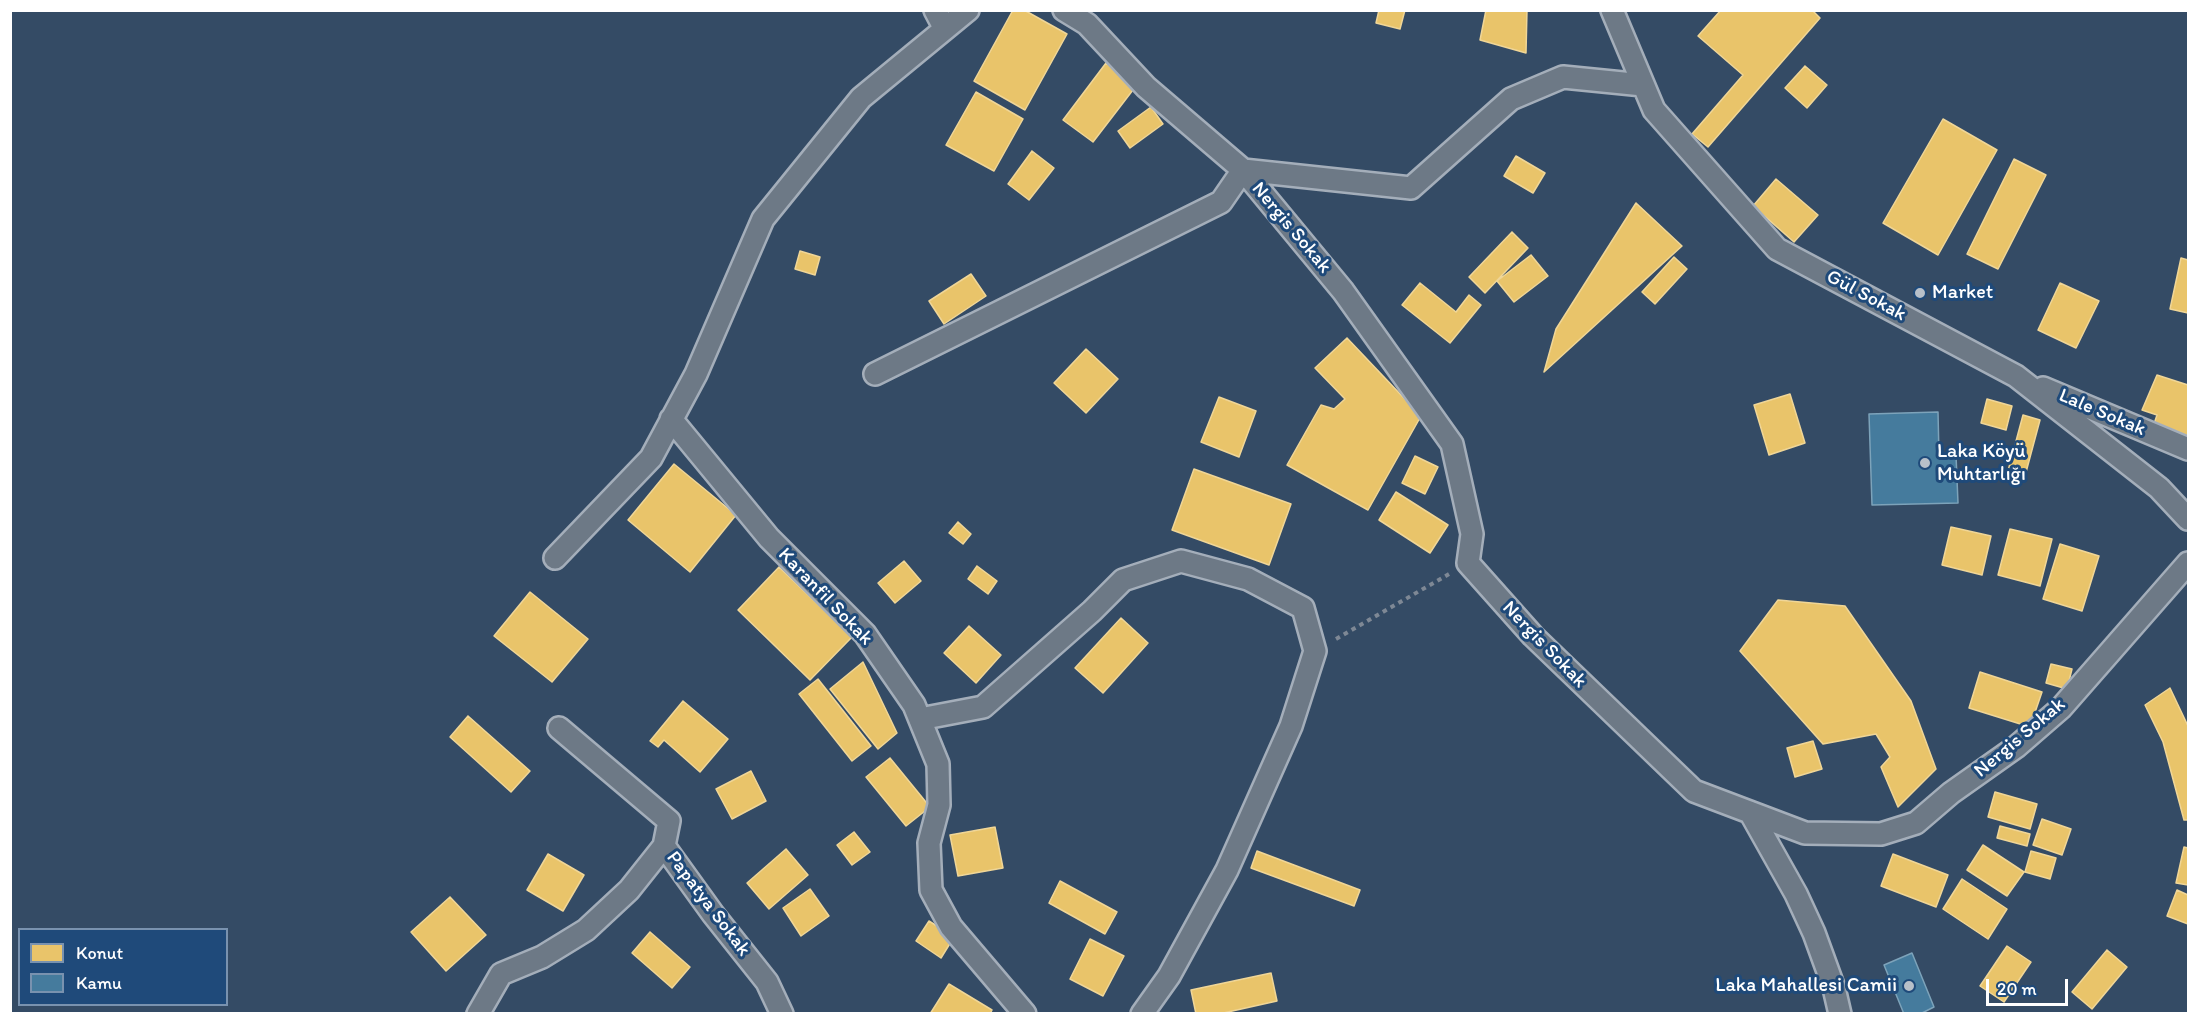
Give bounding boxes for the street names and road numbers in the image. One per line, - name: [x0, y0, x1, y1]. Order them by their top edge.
- street label: Nergis Sokak: [1246, 178, 1336, 278]
- street label: Gül Sokak: [1822, 265, 1910, 327]
- street label: Lale Sokak: [2055, 384, 2149, 442]
- street label: Karanfil Sokak: [772, 543, 878, 651]
- street label: Nergis Sokak: [1497, 597, 1591, 693]
- street label: Nergis Sokak: [1970, 693, 2070, 783]
- street label: Papatya Sokak: [661, 847, 755, 961]

